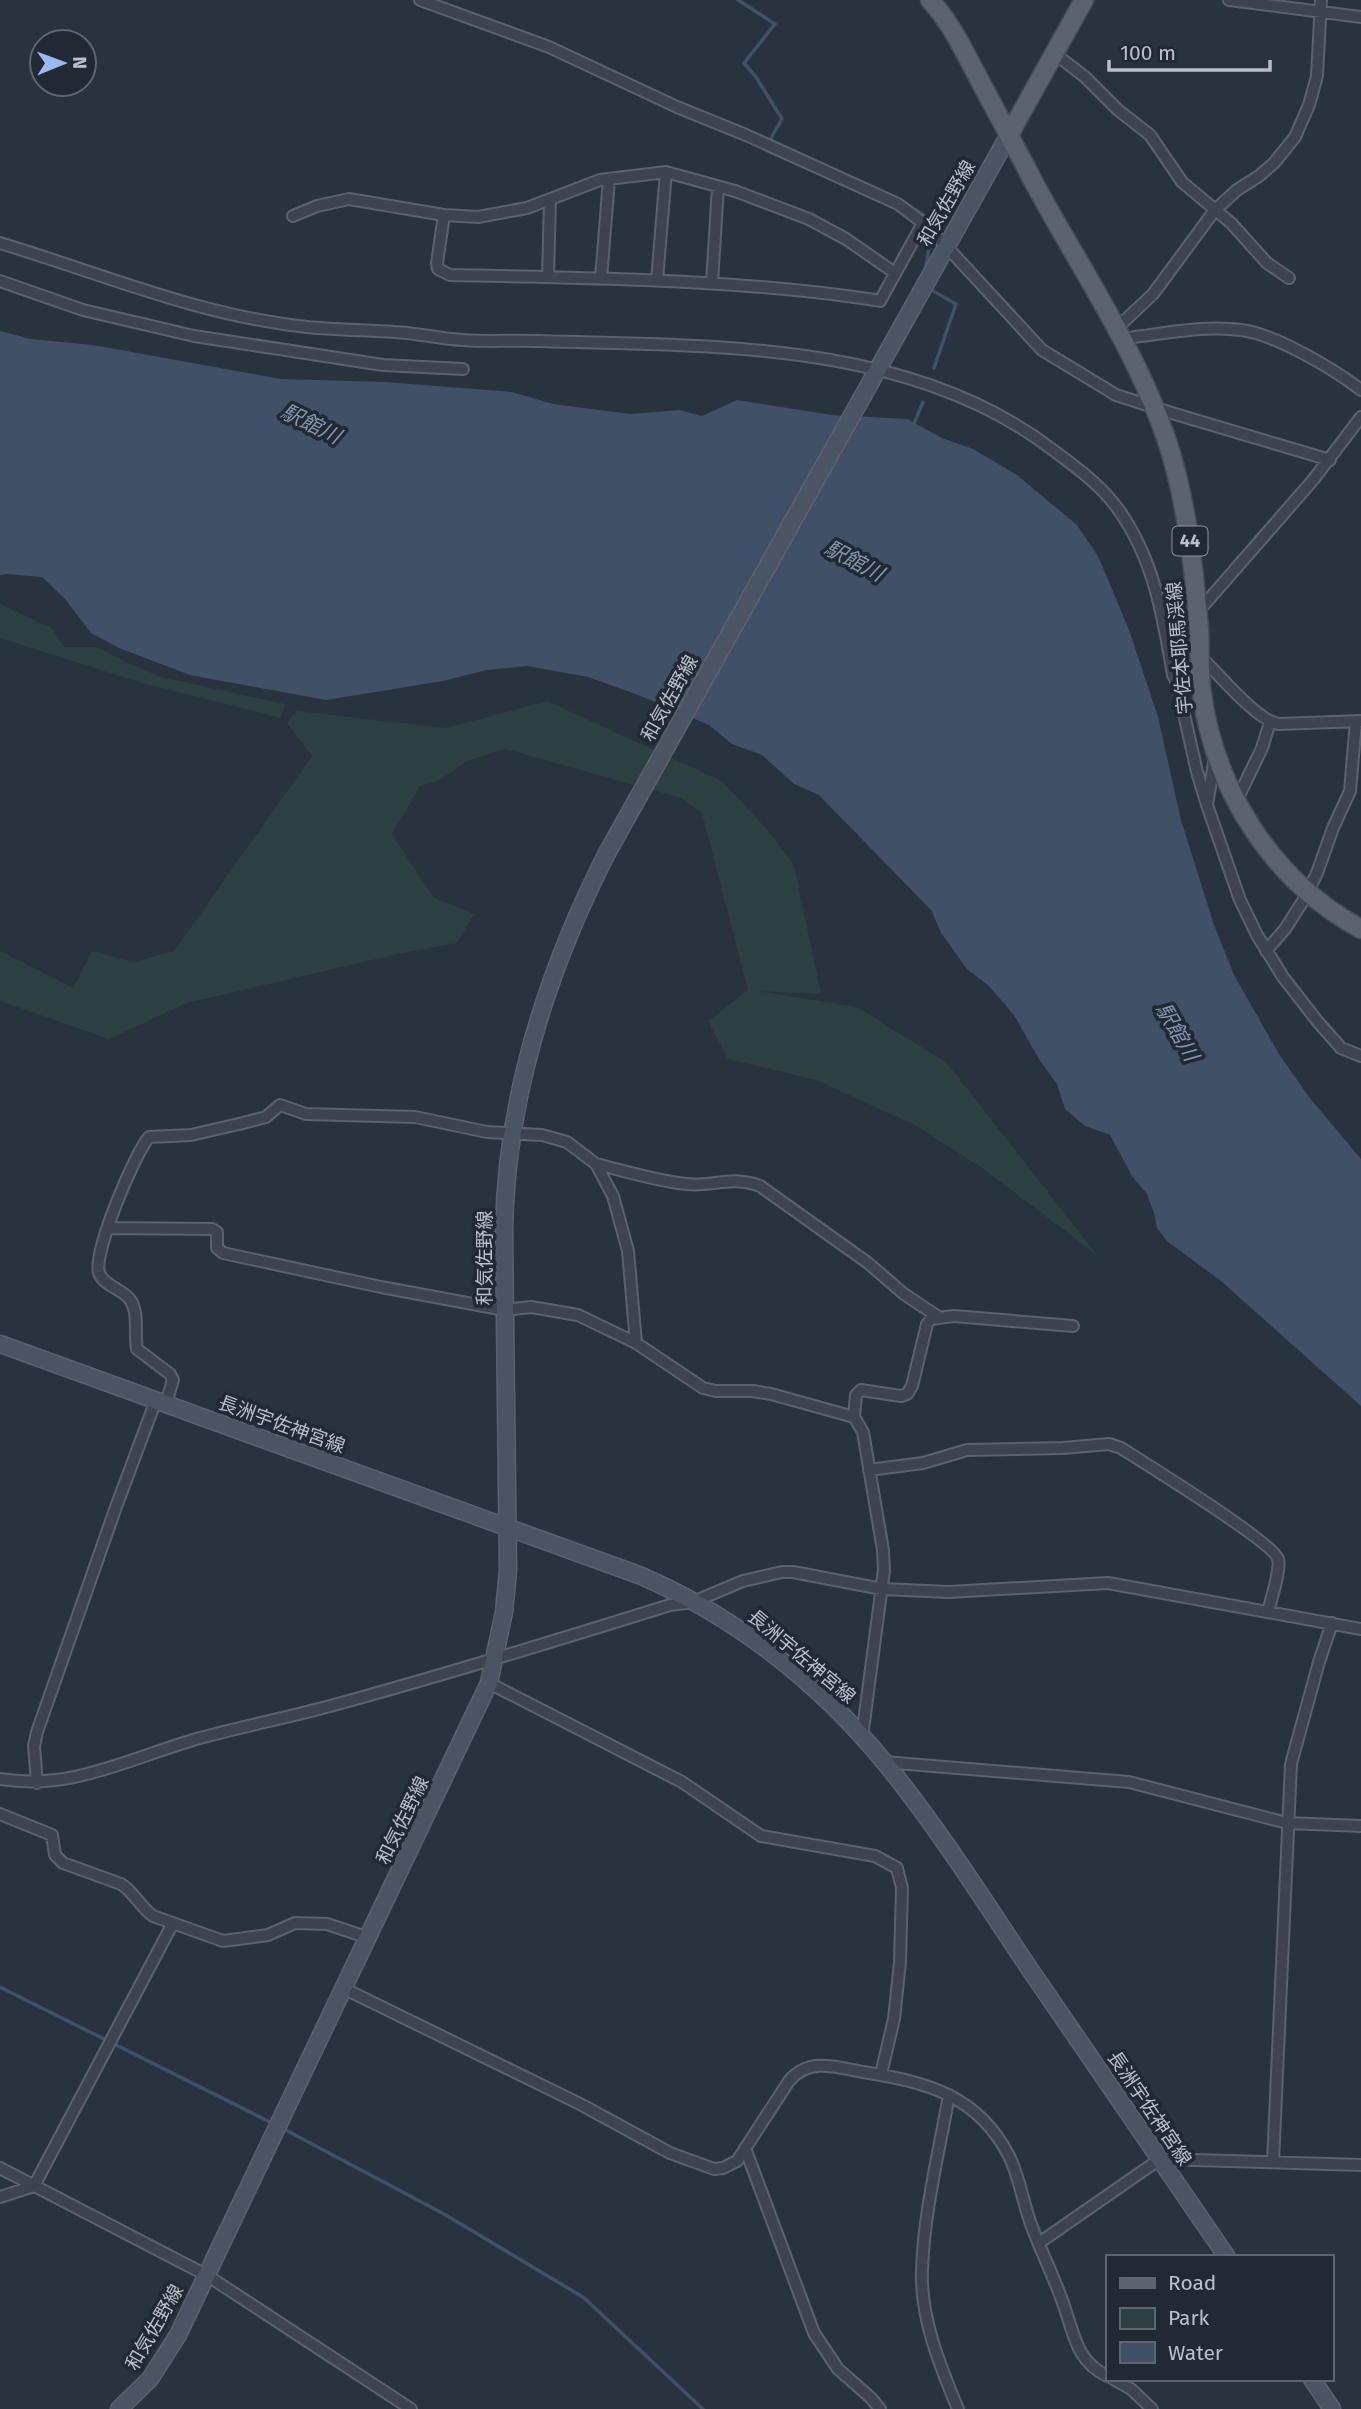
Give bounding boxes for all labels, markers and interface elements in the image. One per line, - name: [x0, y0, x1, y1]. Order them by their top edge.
- north arrow: [28, 28, 98, 98]
- scale bar: [1109, 28, 1270, 72]
- text: 100 m: [1120, 40, 1176, 66]
- text: N: [68, 56, 91, 69]
- street label: 和気佐野線: [913, 156, 980, 250]
- water label: 駅館川: [277, 399, 347, 450]
- road number: 44: [1172, 526, 1208, 556]
- water label: 駅館川: [820, 535, 890, 588]
- street label: 宇佐本耶馬渓線: [1162, 581, 1197, 715]
- street label: 和気佐野線: [636, 651, 703, 745]
- water label: 駅館川: [1150, 998, 1205, 1068]
- street label: 和気佐野線: [473, 1210, 496, 1306]
- street label: 長洲宇佐神宮線: [215, 1391, 348, 1458]
- street label: 長洲宇佐神宮線: [743, 1605, 860, 1708]
- street label: 和気佐野線: [371, 1772, 434, 1868]
- street label: 長洲宇佐神宮線: [1103, 2047, 1196, 2170]
- legend: [1106, 2255, 1333, 2381]
- text: Road: [1168, 2270, 1216, 2296]
- street label: 和気佐野線: [121, 2280, 188, 2374]
- text: Park: [1168, 2305, 1210, 2331]
- text: Water: [1168, 2340, 1223, 2366]

